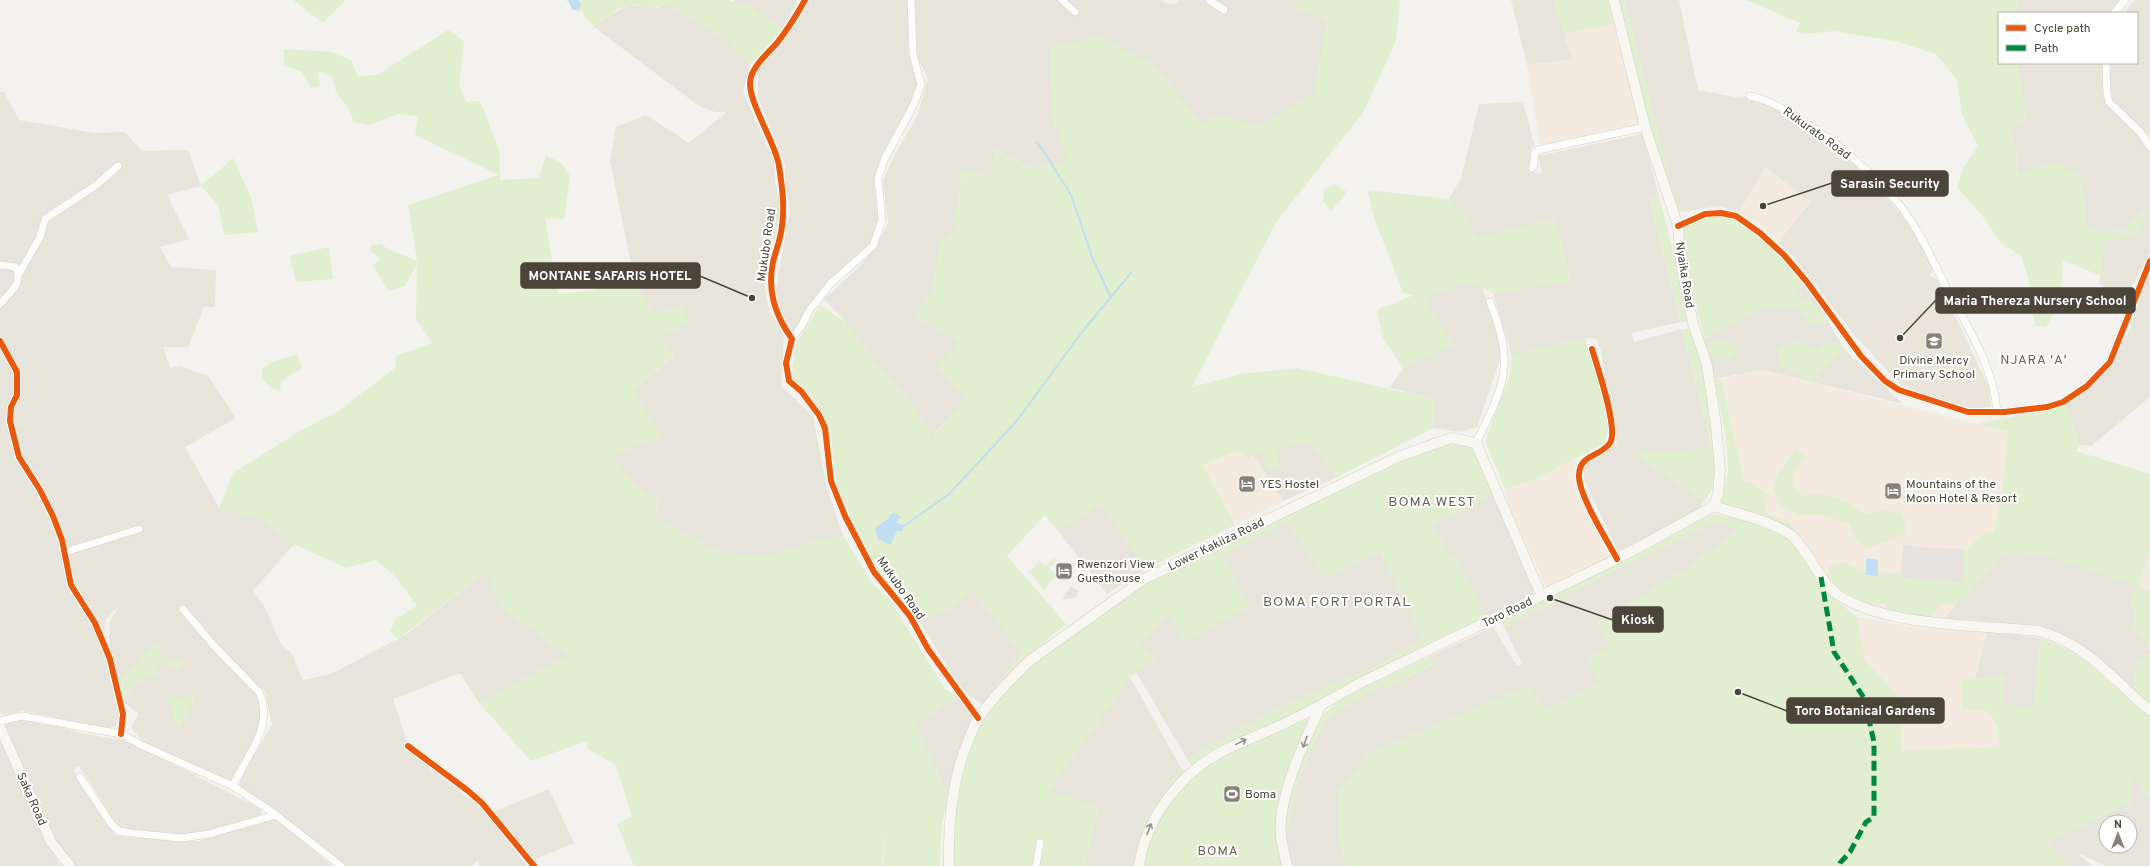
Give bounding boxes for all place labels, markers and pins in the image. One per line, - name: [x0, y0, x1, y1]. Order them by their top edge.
- callout: Sarasin Security: [1832, 171, 1948, 196]
- callout: MONTANE SAFARIS HOTEL: [521, 263, 700, 288]
- callout: Maria Thereza Nursery School: [1936, 288, 2135, 313]
- school or university icon: Divine Mercy Primary School: [1924, 331, 1944, 351]
- place label: Divine Mercy Primary School: [1893, 353, 1975, 383]
- hotel icon: YES Hostel: [1237, 474, 1257, 494]
- place label: YES Hostel: [1260, 477, 1319, 493]
- place label: Mountains of the Moon Hotel & Resort: [1906, 477, 2017, 507]
- hotel icon: Mountains of the Moon Hotel & Resort: [1883, 481, 1903, 501]
- place label: Rwenzori View Guesthouse: [1077, 557, 1155, 587]
- hotel icon: Rwenzori View Guesthouse: [1054, 561, 1074, 581]
- callout: Kiosk: [1613, 607, 1663, 632]
- callout: Toro Botanical Gardens: [1787, 698, 1944, 723]
- sports icon: Boma: [1222, 784, 1242, 804]
- place label: Boma: [1245, 787, 1276, 803]

